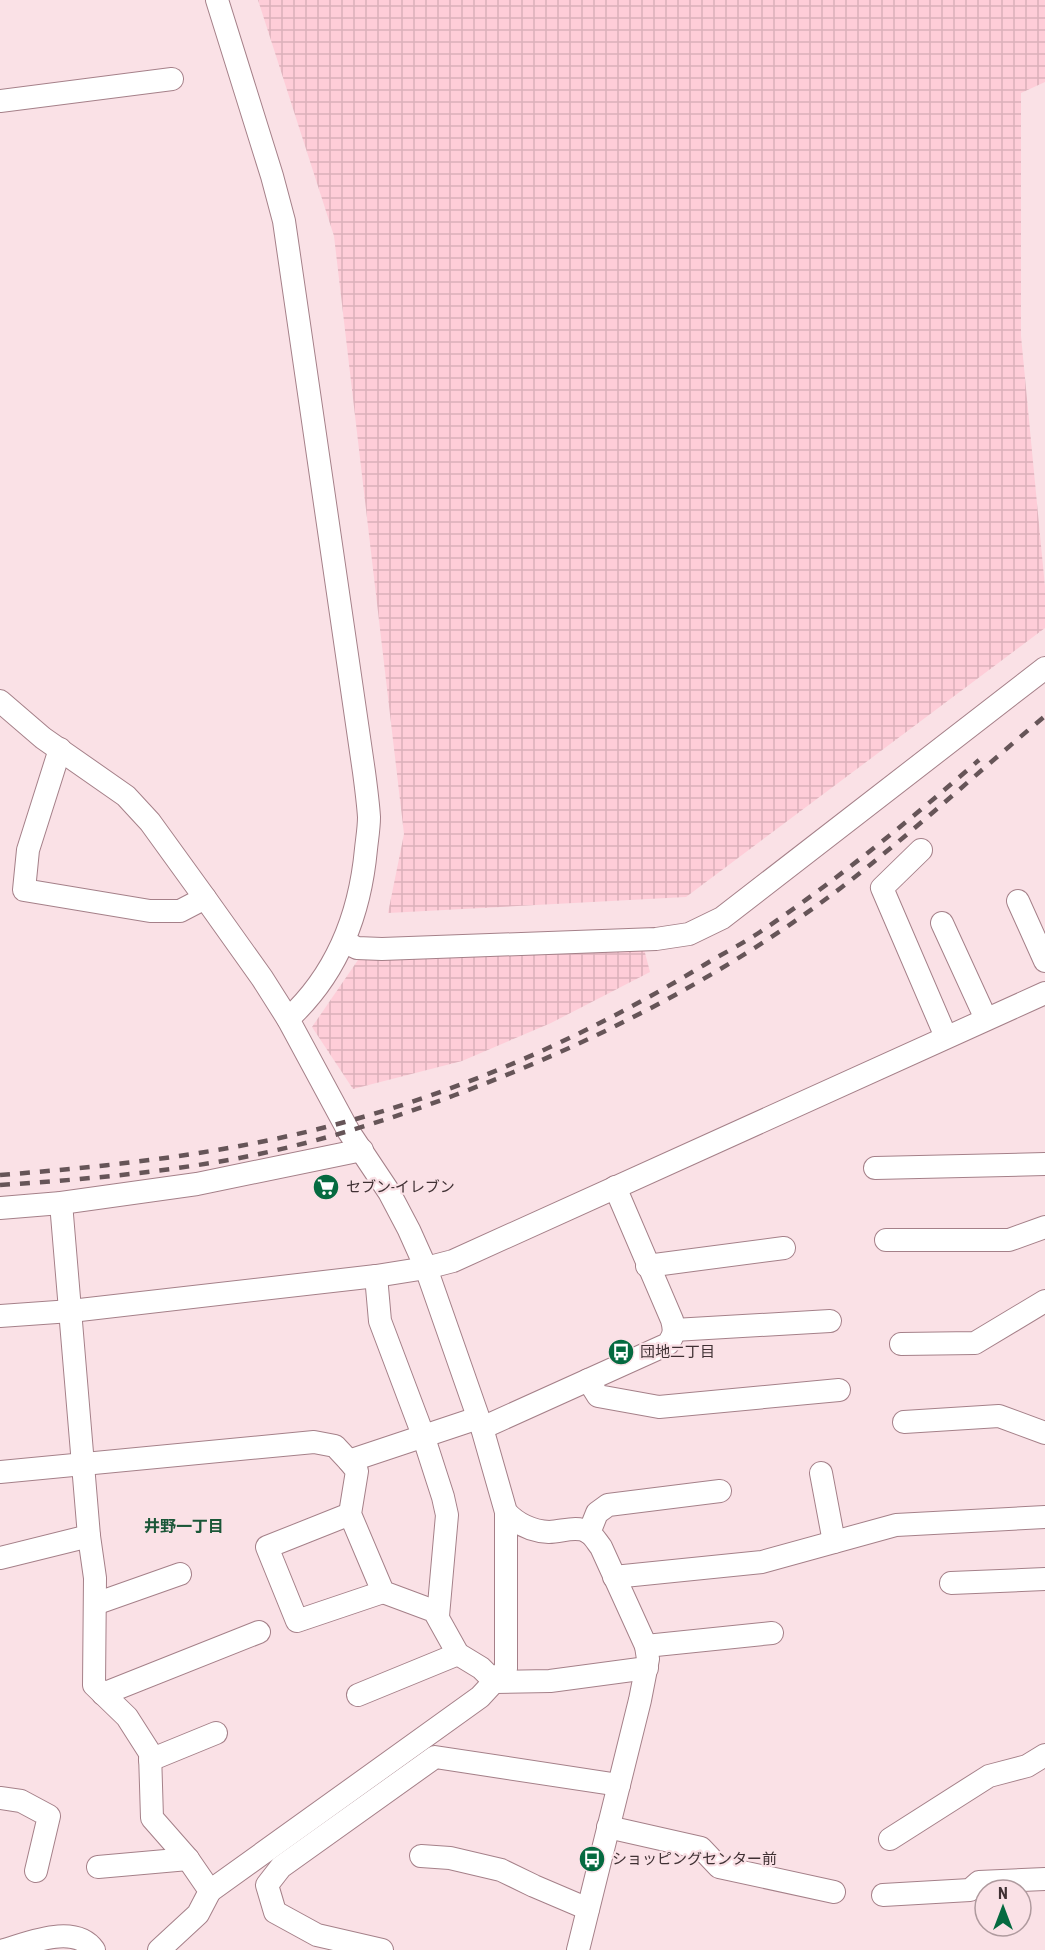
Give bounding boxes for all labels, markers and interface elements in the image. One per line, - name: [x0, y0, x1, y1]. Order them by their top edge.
- supermarket icon: セブン-イレブン: [311, 1172, 341, 1202]
- place label: セブン-イレブン: [346, 1178, 455, 1196]
- bus stop icon: 団地二丁目: [606, 1337, 636, 1367]
- place label: 団地二丁目: [640, 1343, 715, 1361]
- district label: 井野一丁目: [144, 1517, 224, 1536]
- bus stop icon: ショッピングセンター前: [577, 1844, 607, 1874]
- place label: ショッピングセンター前: [612, 1850, 777, 1868]
- north arrow: [973, 1878, 1033, 1938]
- text: N: [998, 1884, 1008, 1903]

